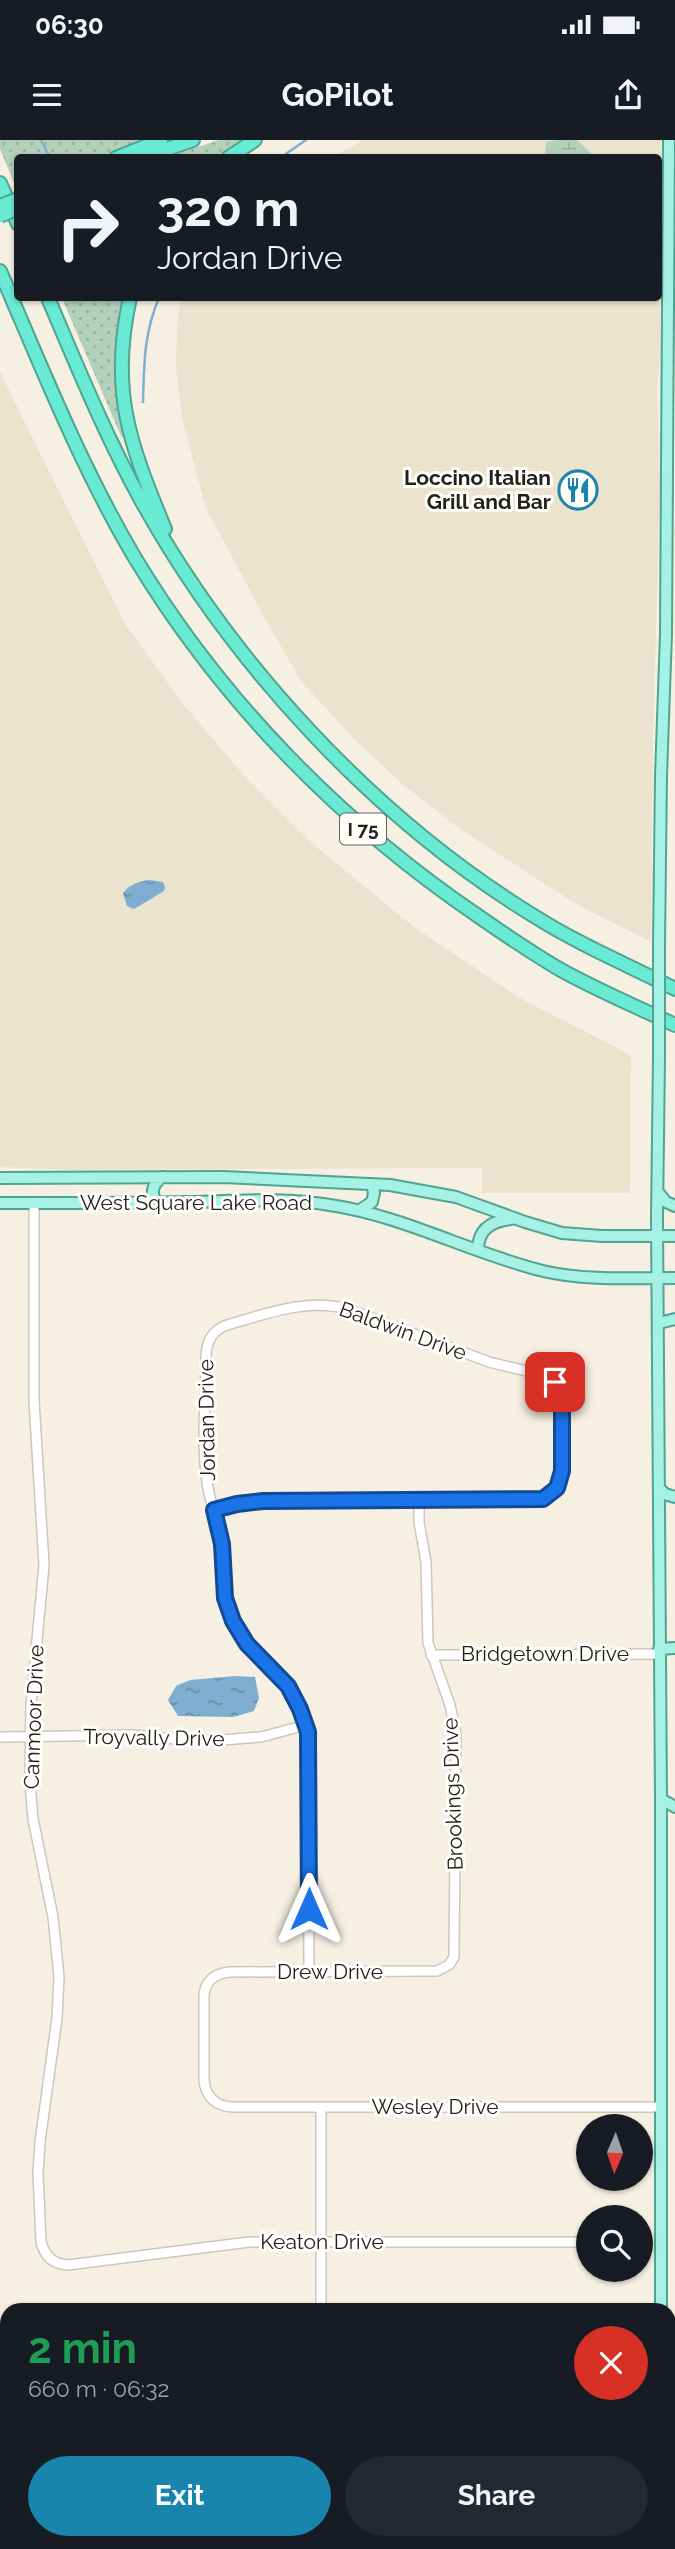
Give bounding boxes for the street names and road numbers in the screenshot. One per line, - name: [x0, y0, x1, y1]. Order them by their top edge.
- road number: I 75: [340, 814, 386, 844]
- street label: West Square Lake Road: [80, 1190, 312, 1215]
- street label: Baldwin Drive: [336, 1296, 470, 1365]
- street label: Jordan Drive: [193, 1359, 220, 1481]
- street label: Bridgetown Drive: [461, 1641, 629, 1666]
- street label: Canmoor Drive: [18, 1644, 49, 1790]
- street label: Brookings Drive: [437, 1717, 468, 1871]
- street label: Troyvally Drive: [83, 1724, 225, 1751]
- street label: Drew Drive: [277, 1959, 383, 1984]
- street label: Wesley Drive: [371, 2094, 499, 2119]
- street label: Keaton Drive: [260, 2229, 384, 2254]

